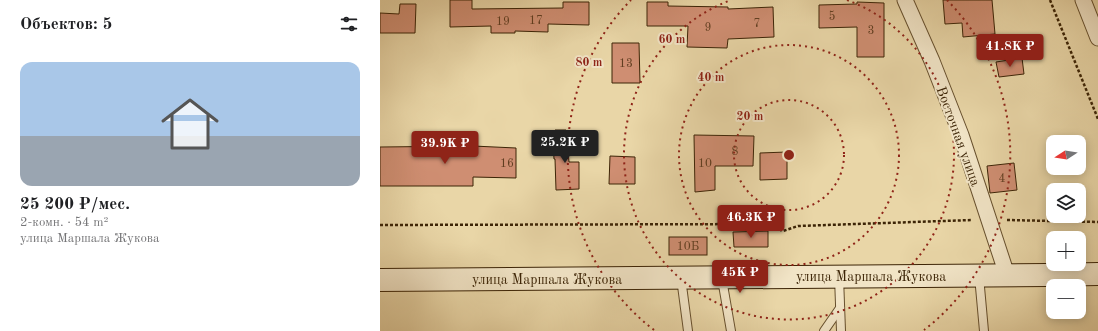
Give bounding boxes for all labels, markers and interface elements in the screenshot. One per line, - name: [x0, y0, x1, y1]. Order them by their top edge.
- house number: 5: [829, 10, 836, 23]
- icon: filters: [338, 13, 360, 35]
- house number: 17: [529, 15, 543, 27]
- text: Объектов: 5: [20, 16, 112, 33]
- house number: 19: [496, 16, 510, 28]
- house number: 7: [754, 18, 760, 30]
- house number: 9: [705, 22, 711, 34]
- house number: 3: [868, 25, 874, 37]
- text: 60 m: [659, 34, 686, 46]
- pin: 41.8K ₽: [973, 34, 1047, 68]
- text: 41.8K ₽: [985, 40, 1035, 53]
- text: 80 m: [576, 57, 603, 69]
- house number: 13: [619, 58, 633, 70]
- text: 40 m: [698, 72, 725, 84]
- street label: Восточная улица: [934, 85, 983, 188]
- icon: home: [154, 88, 226, 160]
- text: 20 m: [737, 111, 764, 123]
- pin: 25.2K ₽: [528, 130, 602, 164]
- pin: 39.9K ₽: [408, 131, 482, 165]
- north arrow: [1046, 135, 1086, 175]
- map controls: [1046, 135, 1086, 319]
- text: 25.2K ₽: [540, 136, 590, 149]
- text: 39.9K ₽: [420, 137, 470, 150]
- house number: 8: [732, 146, 739, 158]
- centre of rings: [782, 148, 796, 162]
- house number: 16: [500, 158, 514, 170]
- house number: 10: [698, 158, 712, 170]
- house number: 4: [999, 173, 1006, 185]
- button: layers: [1046, 183, 1086, 223]
- text: 25 200 ₽/мес.: [20, 196, 130, 213]
- pin: 46.3K ₽: [714, 205, 788, 239]
- text: 46.3K ₽: [726, 211, 776, 224]
- text: 2-комн. · 54 m²: [20, 216, 108, 229]
- button: +: [1046, 231, 1086, 271]
- text: улица Маршала Жукова: [20, 232, 160, 245]
- house number: 10Б: [677, 241, 699, 253]
- pin: 45K ₽: [712, 260, 768, 294]
- text: 45K ₽: [721, 266, 759, 279]
- street label: улица Маршала Жукова: [796, 270, 946, 284]
- street label: улица Маршала Жукова: [472, 273, 622, 287]
- button: −: [1046, 279, 1086, 319]

